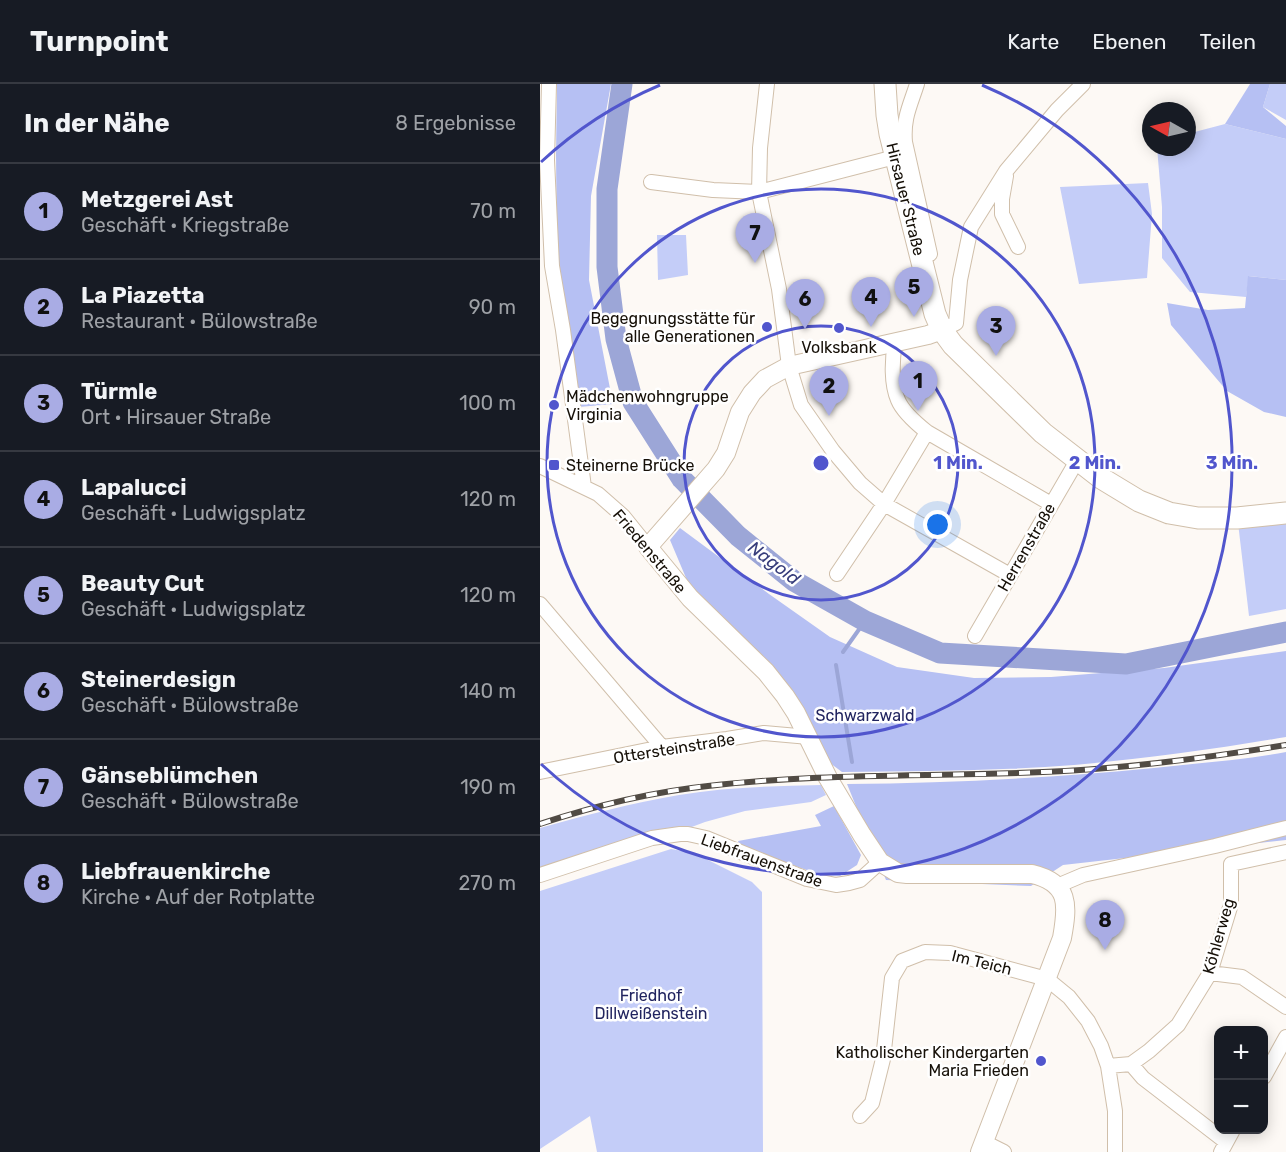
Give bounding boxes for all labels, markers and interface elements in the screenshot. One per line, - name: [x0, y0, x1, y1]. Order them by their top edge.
- text: Turnpoint: [30, 25, 169, 58]
- text: Karte: [1007, 29, 1059, 54]
- text: Ebenen: [1092, 29, 1166, 54]
- text: Teilen: [1199, 29, 1256, 54]
- north arrow: [1142, 102, 1196, 156]
- text: In der Nähe: [24, 108, 170, 139]
- text: 8 Ergebnisse: [395, 111, 516, 135]
- street label: Hirsauer Straße: [882, 141, 929, 258]
- text: Metzgerei Ast: [81, 186, 233, 213]
- text: 1: [39, 199, 48, 223]
- text: 70 m: [470, 199, 516, 223]
- text: Geschäft · Kriegstraße: [81, 213, 289, 237]
- pin: 7: [736, 214, 774, 263]
- pin: 5: [894, 268, 934, 317]
- pin: 4: [852, 278, 890, 327]
- pin: 6: [786, 280, 824, 329]
- text: La Piazetta: [81, 282, 205, 309]
- text: 2: [37, 295, 50, 319]
- text: 90 m: [469, 295, 516, 319]
- pin: 3: [976, 306, 1016, 356]
- text: Restaurant · Bülowstraße: [81, 309, 318, 333]
- place label: Begegnungsstätte für alle Generationen: [590, 309, 755, 346]
- marker: Begegnungsstätte für alle Generationen: [760, 320, 774, 334]
- marker: Volksbank: [832, 321, 846, 335]
- place label: Volksbank: [801, 338, 877, 357]
- pin: 1: [898, 362, 938, 411]
- pin: 2: [810, 366, 848, 416]
- text: Türmle: [81, 378, 157, 405]
- place label: Mädchenwohngruppe Virginia: [566, 387, 729, 424]
- text: 3: [37, 391, 50, 415]
- text: 100 m: [459, 391, 516, 415]
- marker: Mädchenwohngruppe Virginia: [547, 398, 561, 412]
- text: Ort · Hirsauer Straße: [81, 405, 271, 429]
- text: 1 Min.: [933, 452, 983, 474]
- text: 2 Min.: [1069, 452, 1121, 474]
- text: 3 Min.: [1206, 452, 1258, 474]
- centre of rings: [811, 453, 831, 473]
- place label: Steinerne Brücke: [566, 456, 694, 475]
- marker: Steinerne Brücke: [547, 458, 561, 472]
- text: Lapalucci: [81, 474, 187, 501]
- text: 4: [37, 487, 50, 511]
- text: 120 m: [460, 487, 516, 511]
- street label: Herrenstraße: [994, 500, 1059, 595]
- text: Geschäft · Ludwigsplatz: [81, 501, 306, 525]
- street label: Friedenstraße: [609, 505, 690, 597]
- your location: [923, 510, 952, 539]
- water label: Nagold: [744, 536, 804, 590]
- text: Beauty Cut: [81, 570, 204, 597]
- text: 5: [37, 583, 50, 607]
- text: 120 m: [460, 583, 516, 607]
- text: Geschäft · Ludwigsplatz: [81, 597, 306, 621]
- text: Steinerdesign: [81, 666, 236, 693]
- text: 6: [37, 679, 50, 703]
- text: 140 m: [460, 679, 516, 703]
- text: Geschäft · Bülowstraße: [81, 693, 299, 717]
- park label: Schwarzwald: [816, 706, 914, 725]
- street label: Ottersteinstraße: [612, 729, 736, 767]
- text: Gänseblümchen: [81, 762, 258, 789]
- text: 7: [38, 775, 49, 799]
- text: 190 m: [460, 775, 516, 799]
- text: Geschäft · Bülowstraße: [81, 789, 299, 813]
- street label: Liebfrauenstraße: [698, 830, 825, 891]
- text: Liebfrauenkirche: [81, 858, 271, 885]
- text: 8: [37, 871, 50, 895]
- text: 270 m: [459, 871, 516, 895]
- text: Kirche · Auf der Rotplatte: [81, 885, 315, 909]
- street label: Köhlerweg: [1199, 896, 1238, 976]
- pin: 8: [1086, 900, 1124, 950]
- street label: Im Teich: [950, 946, 1014, 979]
- park label: Friedhof Dillweißenstein: [594, 986, 708, 1023]
- map controls: [1214, 1026, 1268, 1134]
- button: +: [1214, 1026, 1268, 1080]
- place label: Katholischer Kindergarten Maria Frieden: [836, 1043, 1029, 1080]
- marker: Katholischer Kindergarten Maria Frieden: [1034, 1054, 1048, 1068]
- button: −: [1214, 1080, 1268, 1134]

